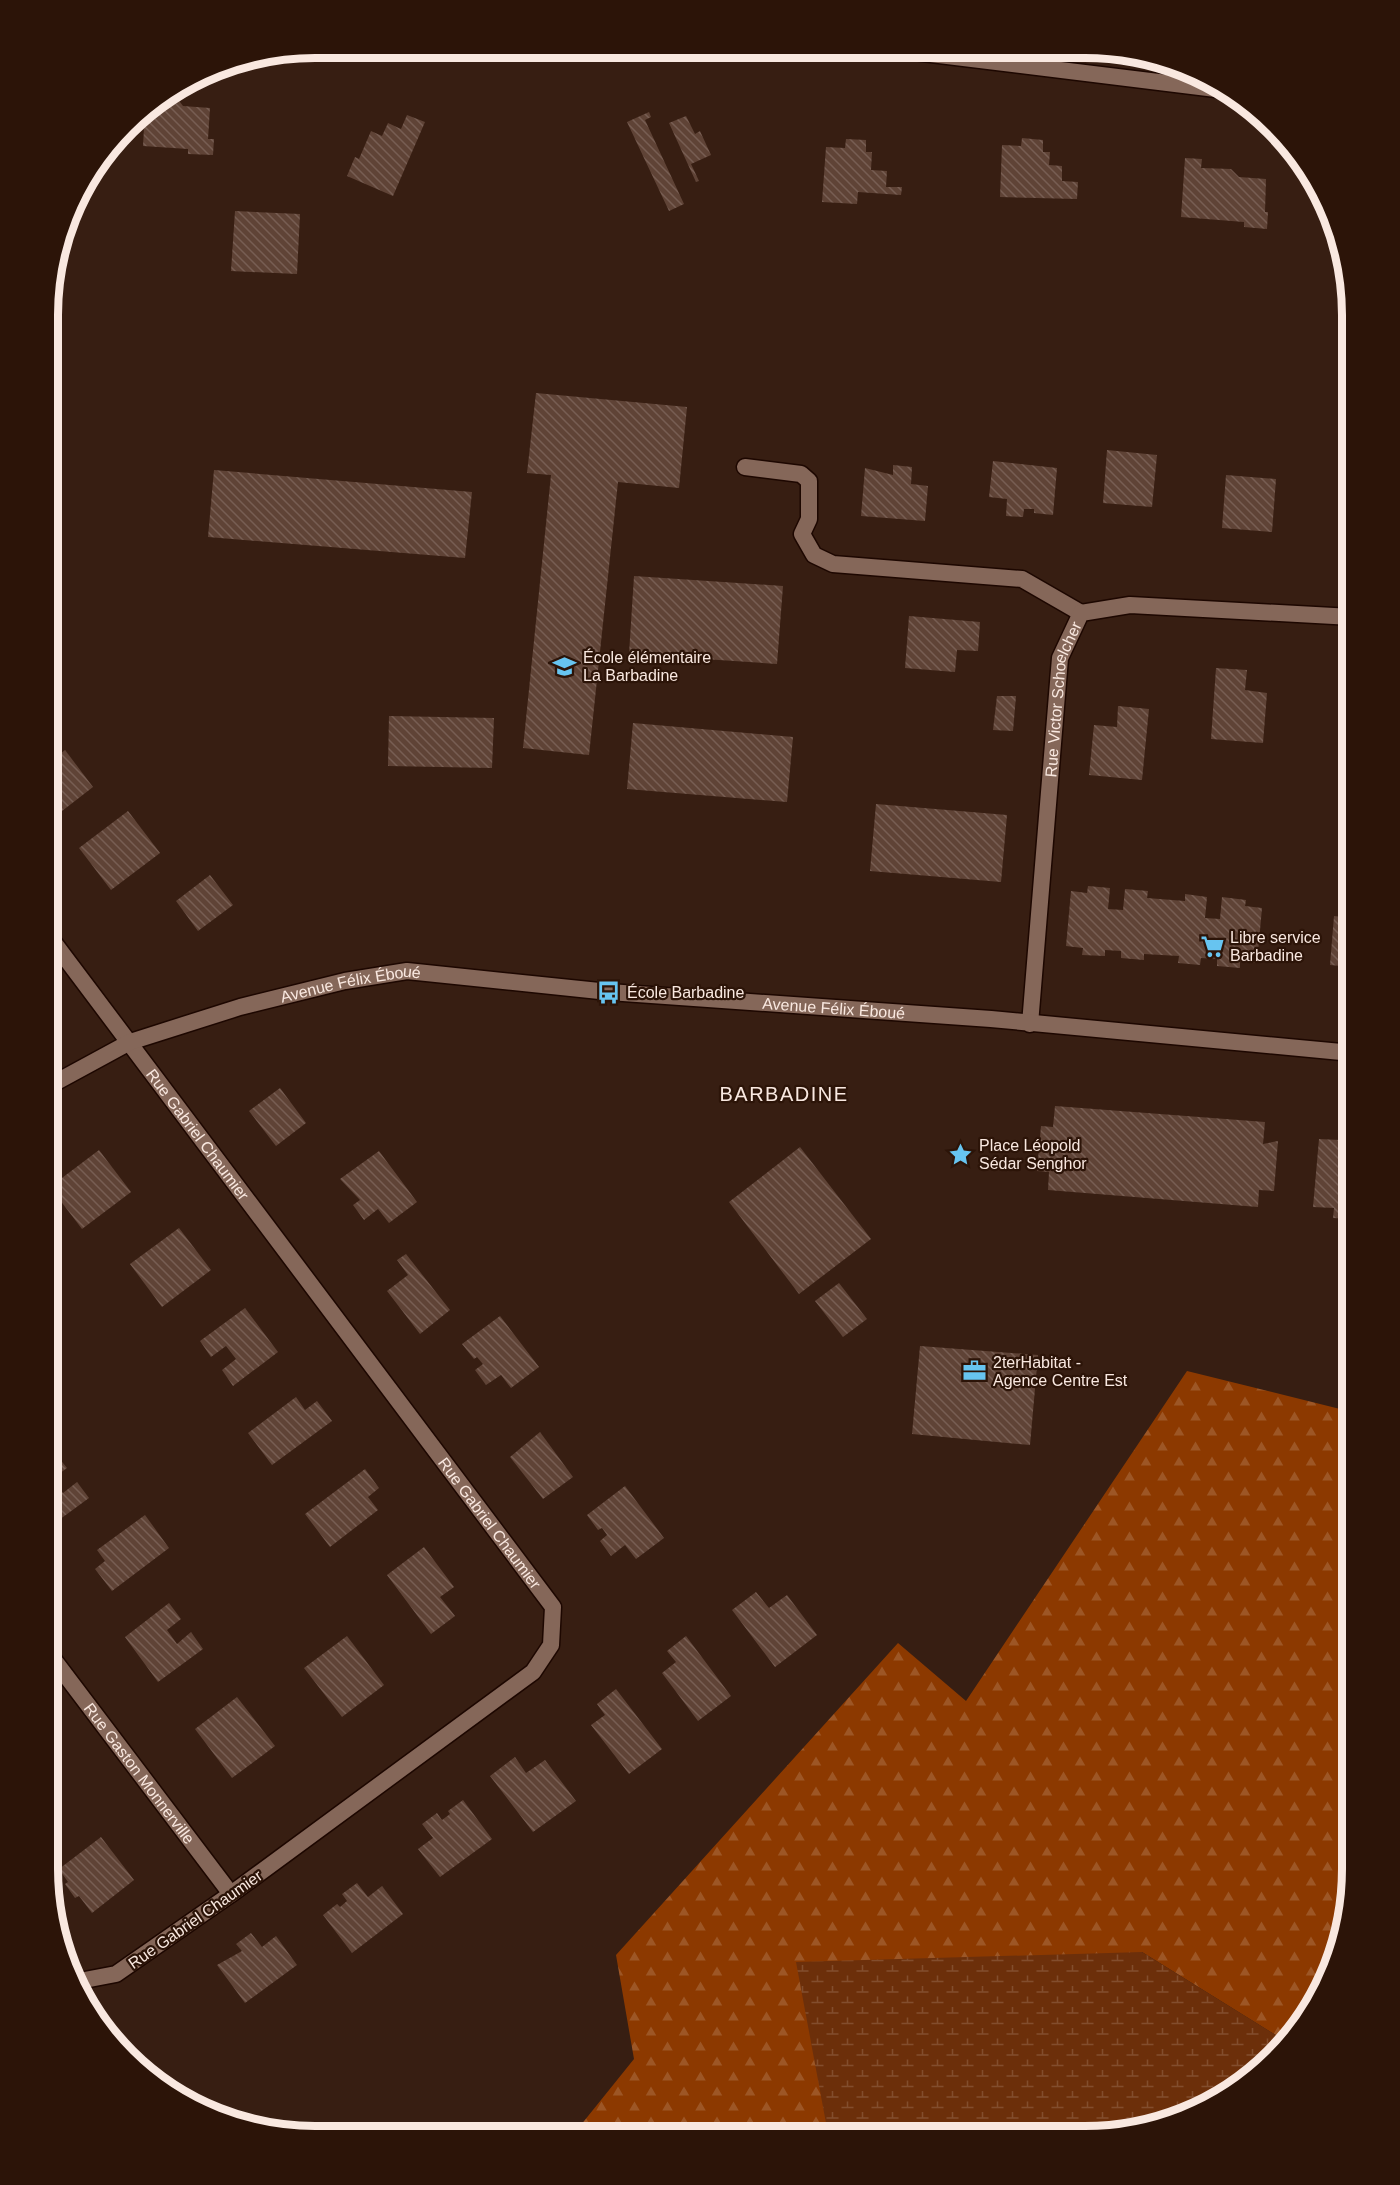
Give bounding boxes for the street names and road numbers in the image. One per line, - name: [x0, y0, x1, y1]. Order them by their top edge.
- street label: Rue Victor Schoelcher: [1042, 618, 1085, 778]
- street label: Avenue Félix Éboué: [279, 963, 422, 1006]
- street label: Avenue Félix Éboué: [762, 995, 906, 1022]
- street label: Rue Gabriel Chaumier: [143, 1066, 253, 1204]
- street label: Rue Gabriel Chaumier: [435, 1454, 544, 1593]
- street label: Rue Gaston Monnerville: [81, 1700, 198, 1847]
- street label: Rue Gabriel Chaumier: [125, 1866, 266, 1972]

